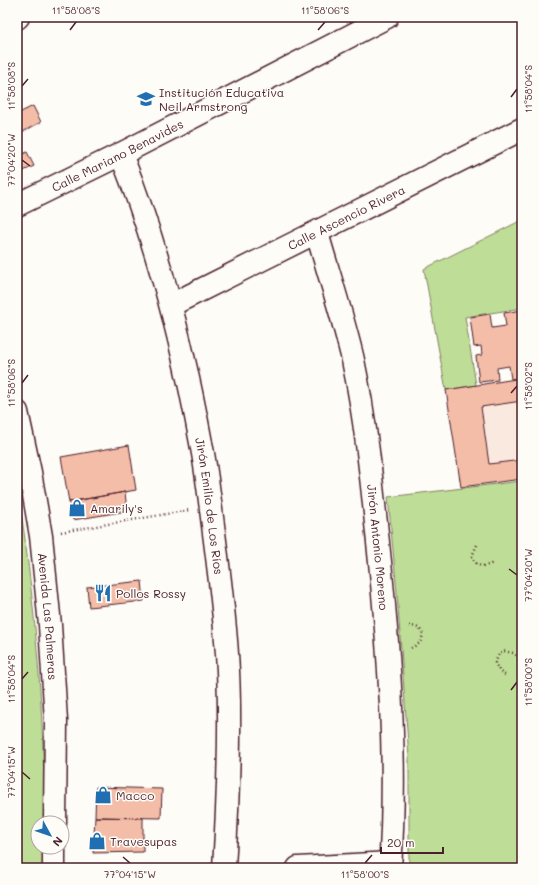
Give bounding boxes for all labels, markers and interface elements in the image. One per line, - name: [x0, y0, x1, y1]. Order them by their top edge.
- text: 11°58'08"S: [52, 3, 100, 17]
- text: 11°58'06"S: [301, 3, 349, 17]
- text: 11°58'08"S: [4, 62, 18, 110]
- text: 11°58'04"S: [521, 65, 535, 113]
- place label: Institución Educativa Neil Armstrong: [159, 84, 284, 114]
- school or university icon: Institución Educativa Neil Armstrong: [136, 89, 156, 109]
- street label: Calle Mariano Benavides: [49, 115, 186, 195]
- text: 77°04'20"W: [4, 133, 18, 187]
- street label: Calle Ascencio Rivera: [285, 181, 408, 253]
- text: 11°58'06"S: [4, 359, 18, 407]
- text: 11°58'02"S: [521, 362, 535, 410]
- street label: Jirón Emilio de Los Ríos: [192, 436, 227, 576]
- street label: Jirón Antonio Moreno: [364, 483, 392, 611]
- shop icon: Amarily's: [67, 498, 87, 518]
- place label: Amarily's: [90, 500, 143, 516]
- text: 77°04'20"W: [521, 548, 535, 602]
- street label: Avenida Las Palmeras: [35, 552, 61, 681]
- restaurant icon: Pollos Rossy: [93, 583, 113, 603]
- place label: Pollos Rossy: [116, 585, 186, 601]
- text: 11°58'04"S: [4, 655, 18, 703]
- text: 11°58'00"S: [521, 657, 535, 706]
- text: 77°04'15"W: [4, 746, 18, 798]
- shop icon: Macco: [93, 785, 113, 805]
- place label: Macco: [116, 787, 154, 803]
- north arrow: [30, 815, 70, 855]
- scale bar: [381, 829, 443, 855]
- shop icon: Travesupas: [87, 831, 107, 851]
- place label: Travesupas: [110, 833, 177, 849]
- text: N: [50, 834, 66, 850]
- text: 20 m: [387, 834, 415, 850]
- text: 77°04'15"W: [104, 867, 156, 881]
- text: 11°58'00"S: [341, 867, 390, 881]

